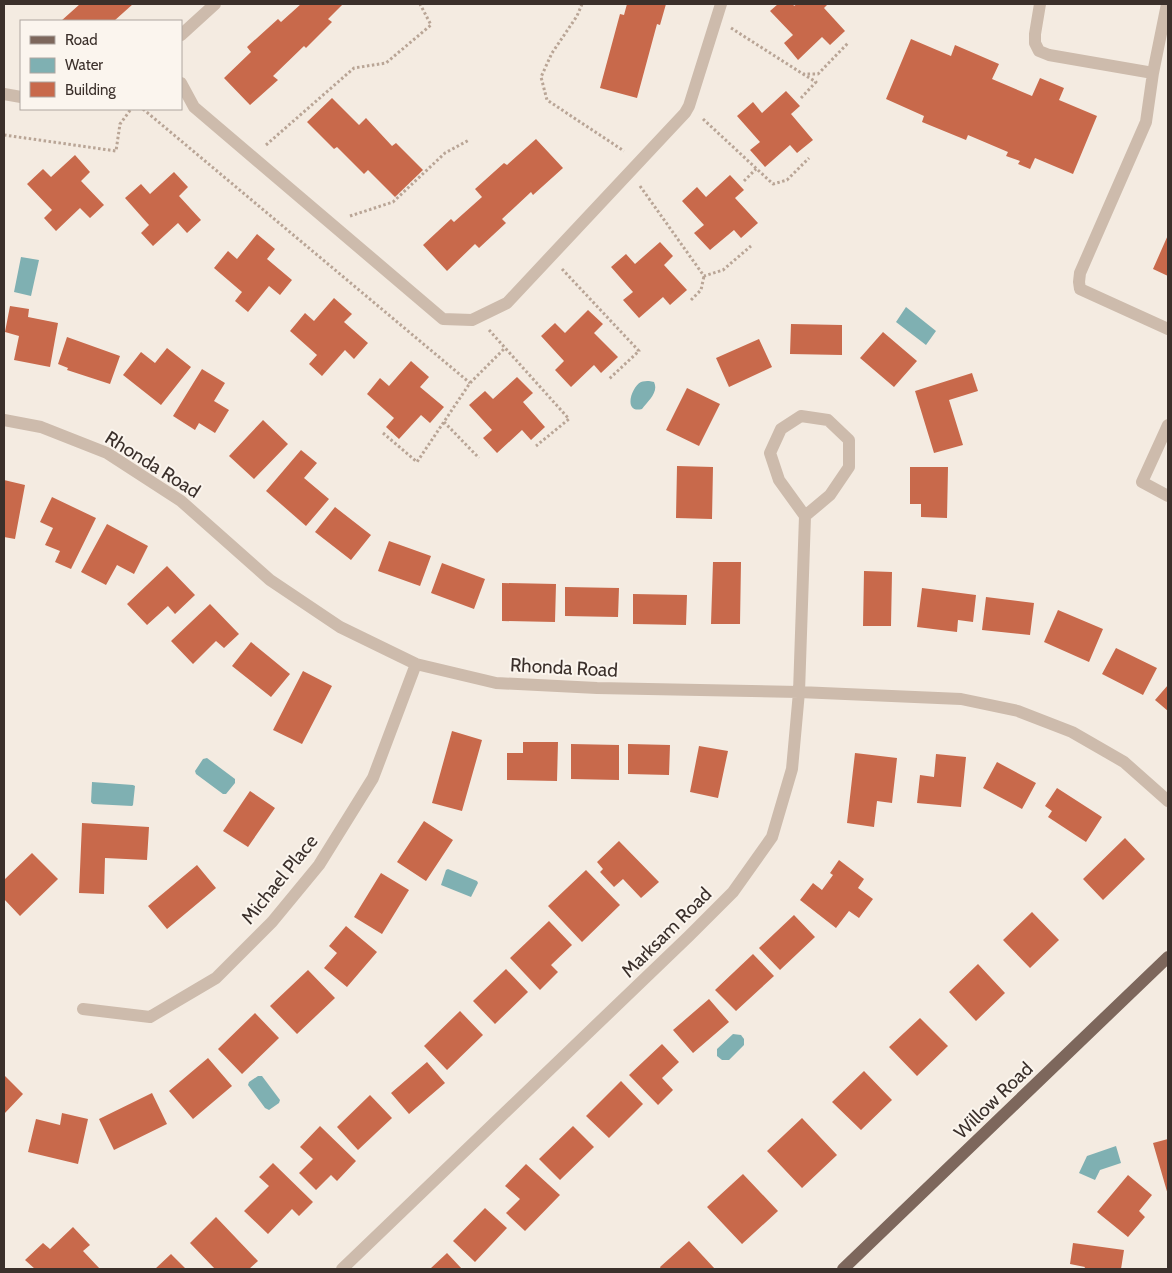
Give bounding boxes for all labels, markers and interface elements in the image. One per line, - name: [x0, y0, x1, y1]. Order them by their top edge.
- legend: [20, 20, 182, 110]
- text: Road: [65, 31, 98, 49]
- text: Water: [65, 56, 103, 74]
- text: Building: [65, 81, 116, 99]
- street label: Rhonda Road: [101, 426, 205, 503]
- street label: Rhonda Road: [510, 653, 618, 682]
- street label: Michael Place: [236, 830, 323, 929]
- street label: Marksam Road: [616, 882, 716, 982]
- street label: Willow Road: [949, 1057, 1037, 1144]

